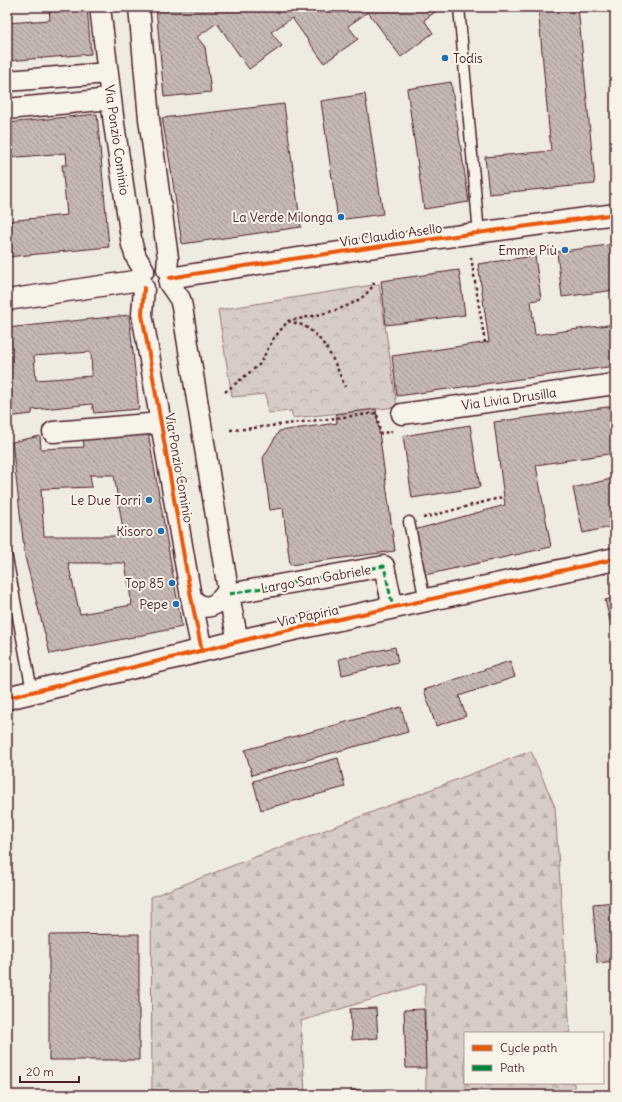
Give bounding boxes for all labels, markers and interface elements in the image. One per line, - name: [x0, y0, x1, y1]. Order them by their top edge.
- place label: Todis: [453, 50, 483, 67]
- marker: Todis: [440, 53, 450, 63]
- street label: Via Ponzio Cominio: [101, 84, 133, 196]
- place label: La Verde Milonga: [232, 209, 333, 226]
- marker: La Verde Milonga: [336, 212, 346, 222]
- street label: Via Claudio Asello: [339, 219, 443, 251]
- place label: Emme Più: [498, 242, 557, 259]
- marker: Emme Più: [560, 245, 570, 255]
- street label: Via Livia Drusilla: [461, 384, 557, 414]
- street label: Via Ponzio Cominio: [161, 412, 197, 524]
- place label: Le Due Torri: [71, 492, 141, 509]
- marker: Le Due Torri: [144, 495, 154, 505]
- place label: Kisoro: [116, 523, 153, 540]
- marker: Kisoro: [156, 526, 166, 536]
- street label: Largo San Gabriele: [260, 561, 372, 597]
- place label: Top 85: [125, 575, 164, 592]
- marker: Top 85: [167, 578, 177, 588]
- place label: Pepe: [139, 596, 168, 613]
- marker: Pepe: [171, 599, 181, 609]
- street label: Via Papiria: [276, 601, 340, 631]
- legend: [464, 1032, 604, 1084]
- text: Cycle path: [500, 1040, 557, 1055]
- scale bar: [20, 1058, 79, 1084]
- text: Path: [500, 1060, 525, 1075]
- text: 20 m: [26, 1064, 54, 1079]

